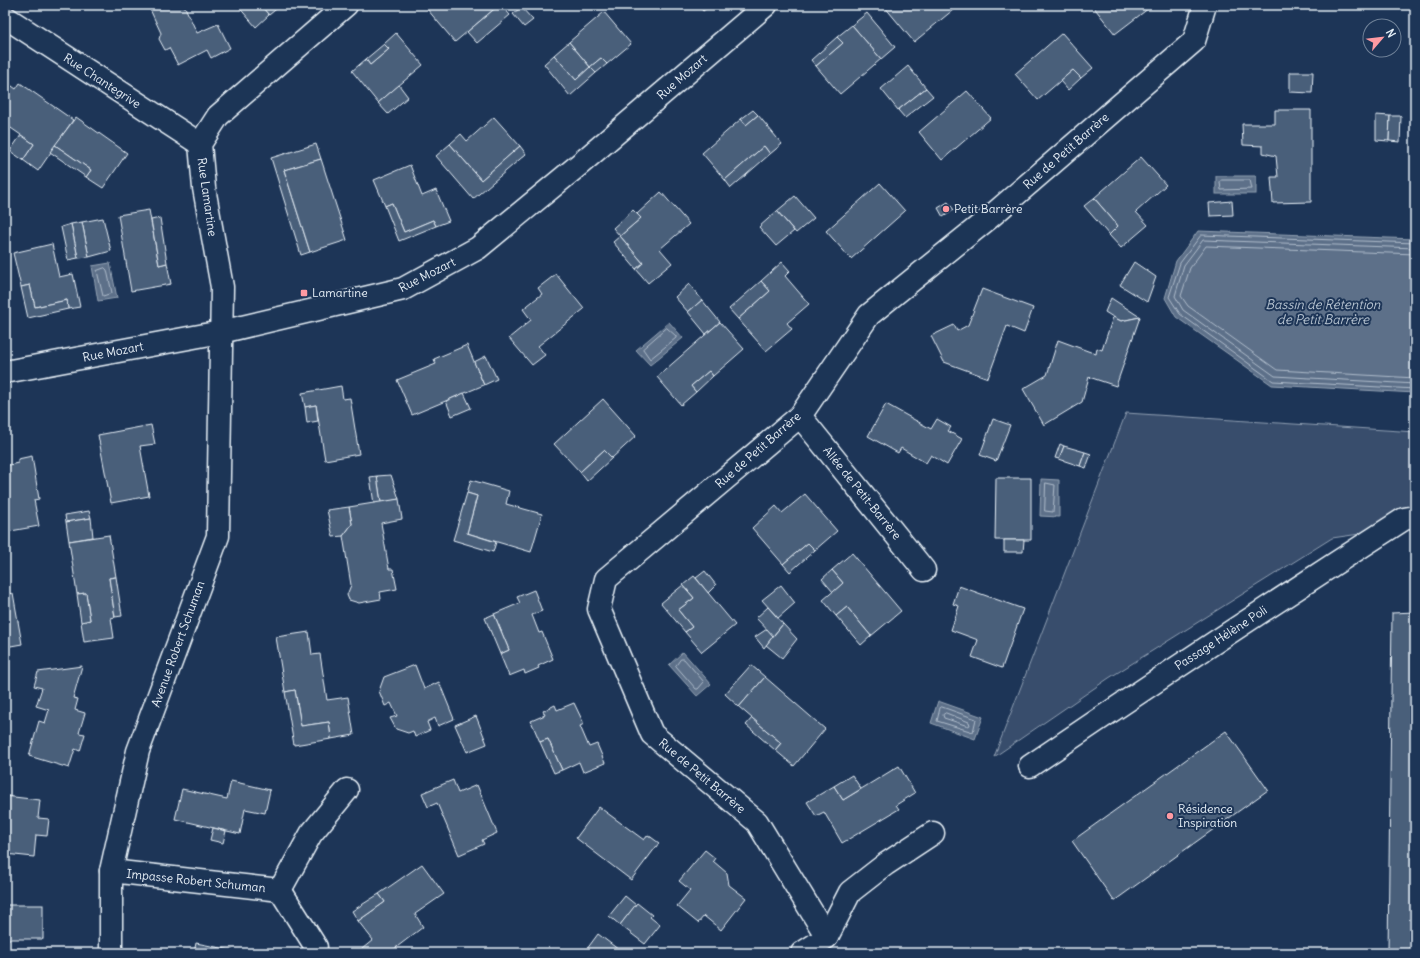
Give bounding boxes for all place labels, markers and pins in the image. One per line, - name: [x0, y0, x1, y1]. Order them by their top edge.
- place label: Petit Barrère: [954, 201, 1022, 216]
- marker: Petit Barrère: [941, 204, 951, 214]
- place label: Lamartine: [312, 285, 368, 300]
- marker: Lamartine: [299, 288, 309, 298]
- place label: Résidence Inspiration: [1178, 801, 1237, 830]
- marker: Résidence Inspiration: [1165, 811, 1175, 821]

